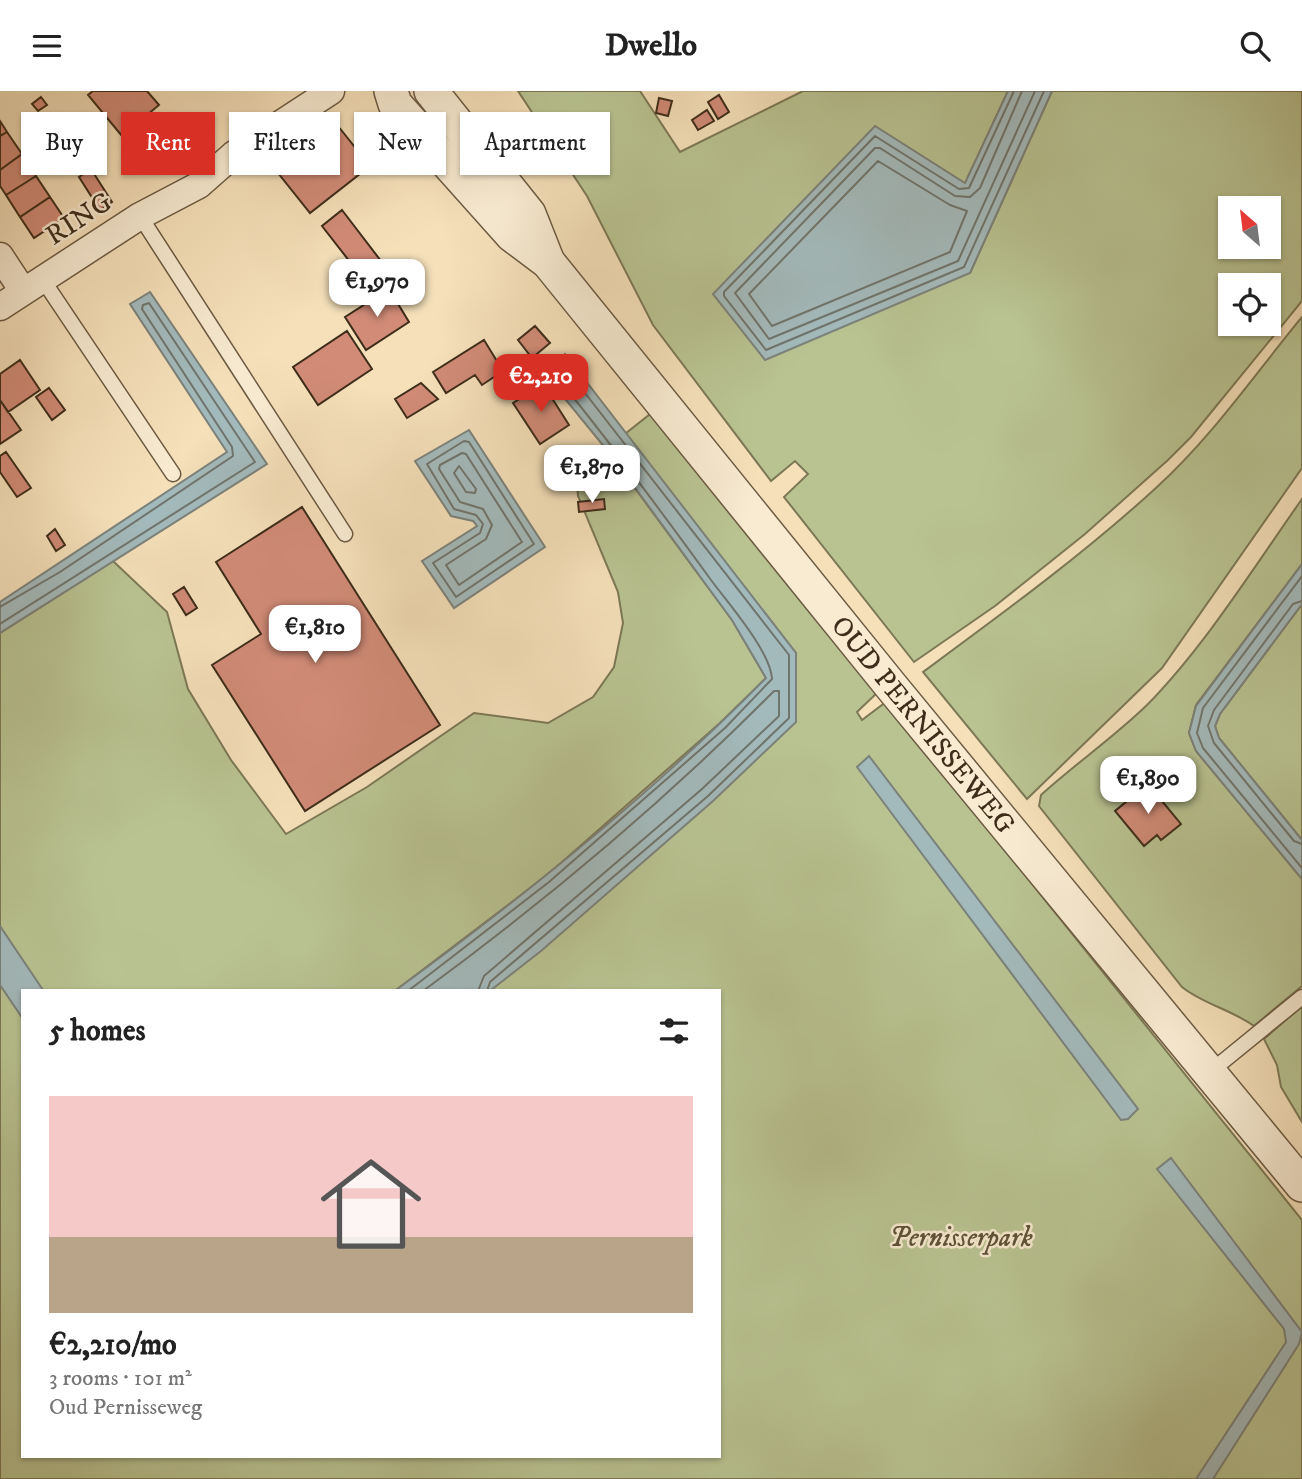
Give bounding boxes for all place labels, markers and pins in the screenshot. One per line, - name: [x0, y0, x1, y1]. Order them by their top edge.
- pin: €1,970: [320, 259, 434, 319]
- pin: €2,210: [484, 355, 598, 414]
- pin: €1,870: [535, 445, 649, 505]
- pin: €1,810: [258, 605, 372, 665]
- pin: €1,890: [1091, 757, 1205, 816]

